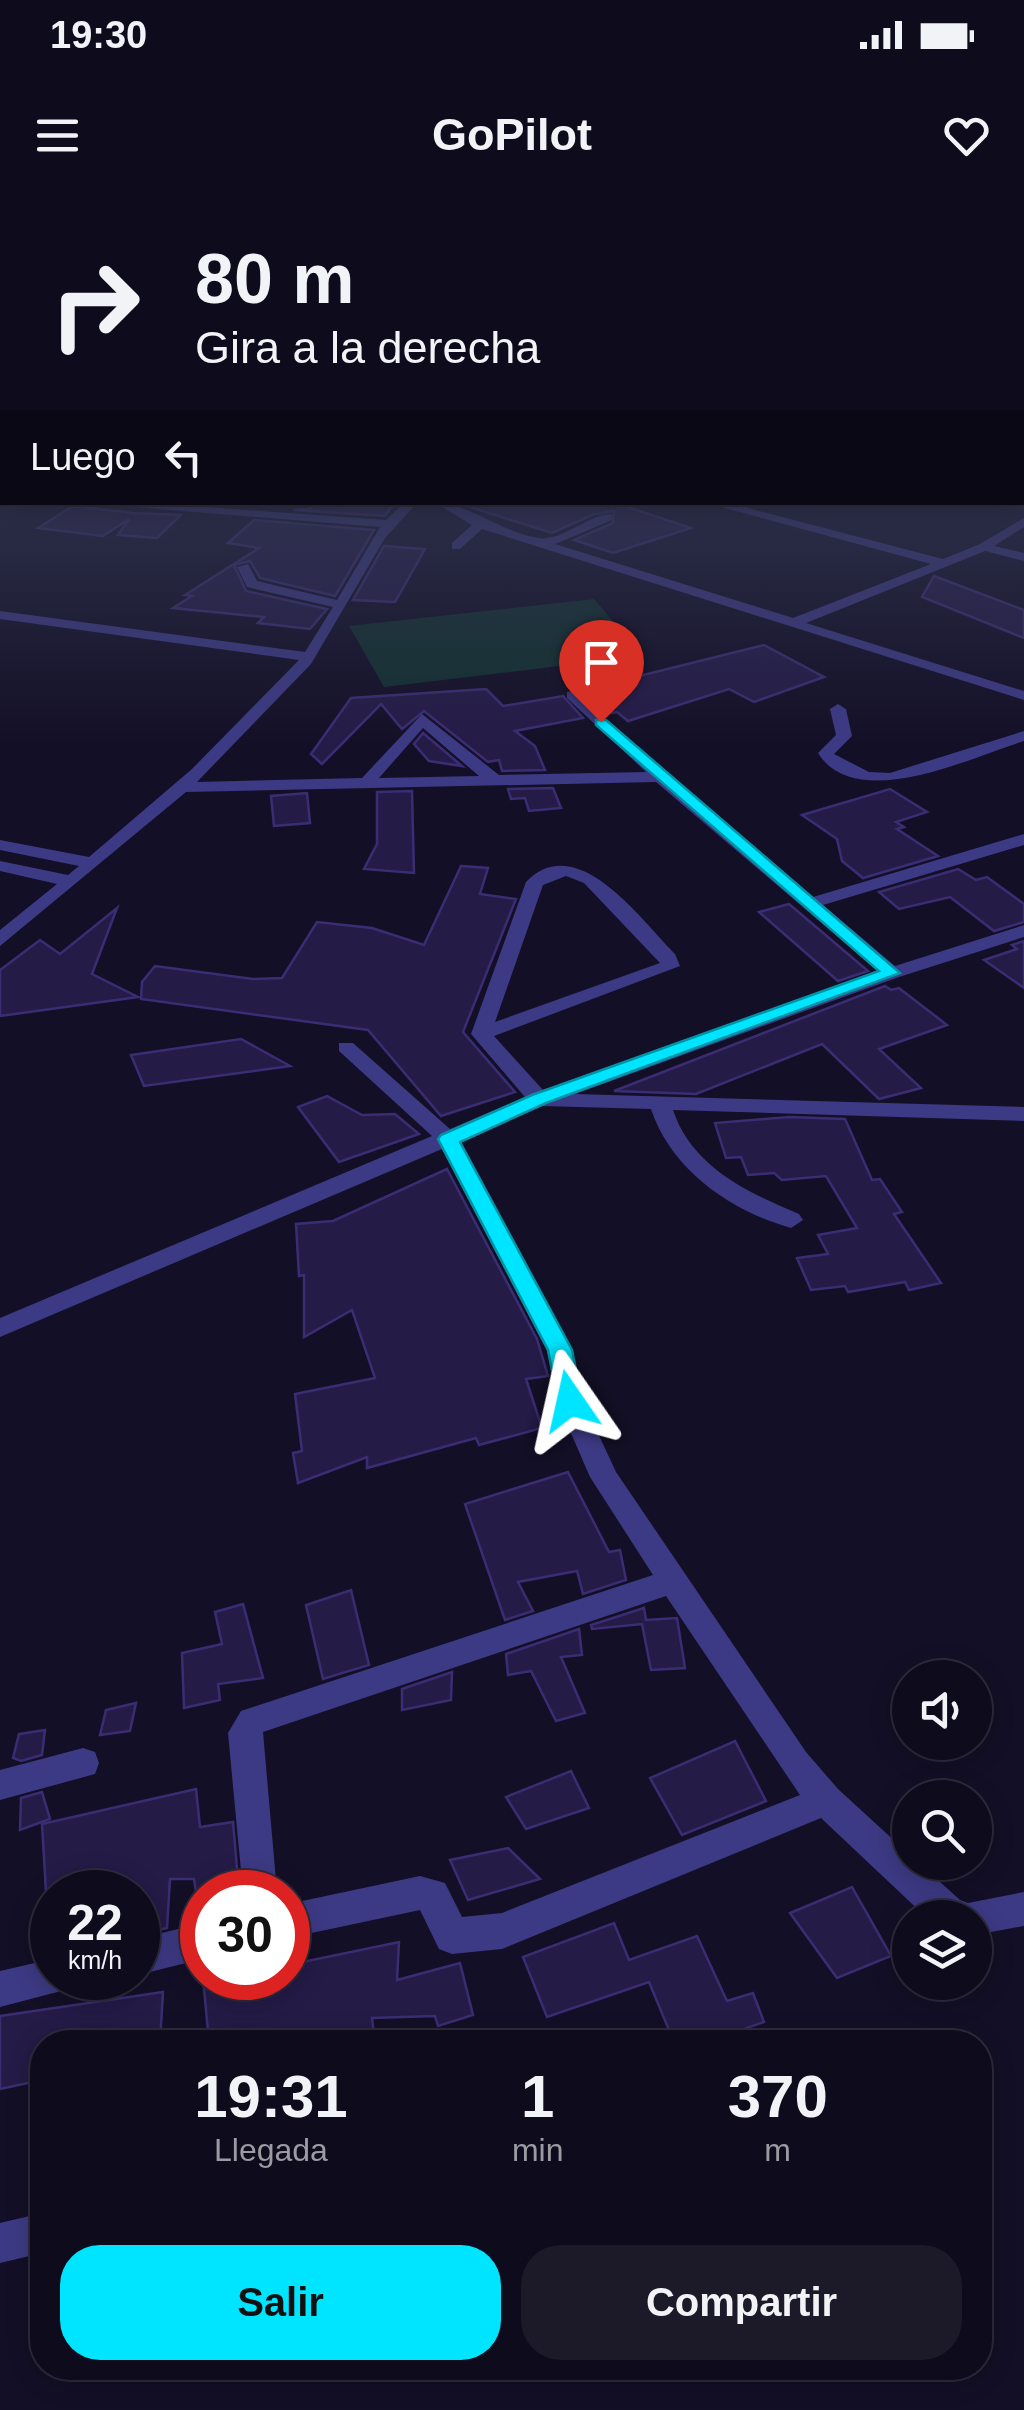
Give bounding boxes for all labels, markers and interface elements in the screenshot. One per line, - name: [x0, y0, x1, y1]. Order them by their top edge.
- text: 19:30: [50, 14, 147, 56]
- icon: menu: [30, 108, 85, 163]
- icon: heart: [939, 108, 994, 163]
- text: GoPilot: [432, 109, 592, 160]
- icon: right: [30, 240, 160, 370]
- text: 80 m: [195, 240, 355, 318]
- text: Gira a la derecha: [195, 322, 540, 373]
- icon: left: [156, 430, 211, 485]
- text: Luego: [30, 436, 136, 478]
- pin: [559, 620, 644, 723]
- icon: arrive: [574, 635, 629, 690]
- position arrow: [518, 1349, 622, 1453]
- map controls: [892, 1660, 992, 2000]
- button: sound: [892, 1660, 992, 1760]
- button: search: [892, 1780, 992, 1880]
- speed limit sign: 30: [180, 1870, 310, 2000]
- text: 22: [67, 1895, 123, 1951]
- button: layers: [892, 1900, 992, 2000]
- text: km/h: [68, 1946, 122, 1974]
- text: 19:31: [194, 2063, 348, 2130]
- text: 1: [521, 2063, 554, 2130]
- text: 370: [728, 2063, 828, 2130]
- text: Llegada: [214, 2132, 328, 2168]
- text: min: [512, 2132, 563, 2168]
- text: m: [764, 2132, 791, 2168]
- button: Salir: [60, 2245, 501, 2360]
- button: Compartir: [521, 2245, 962, 2360]

